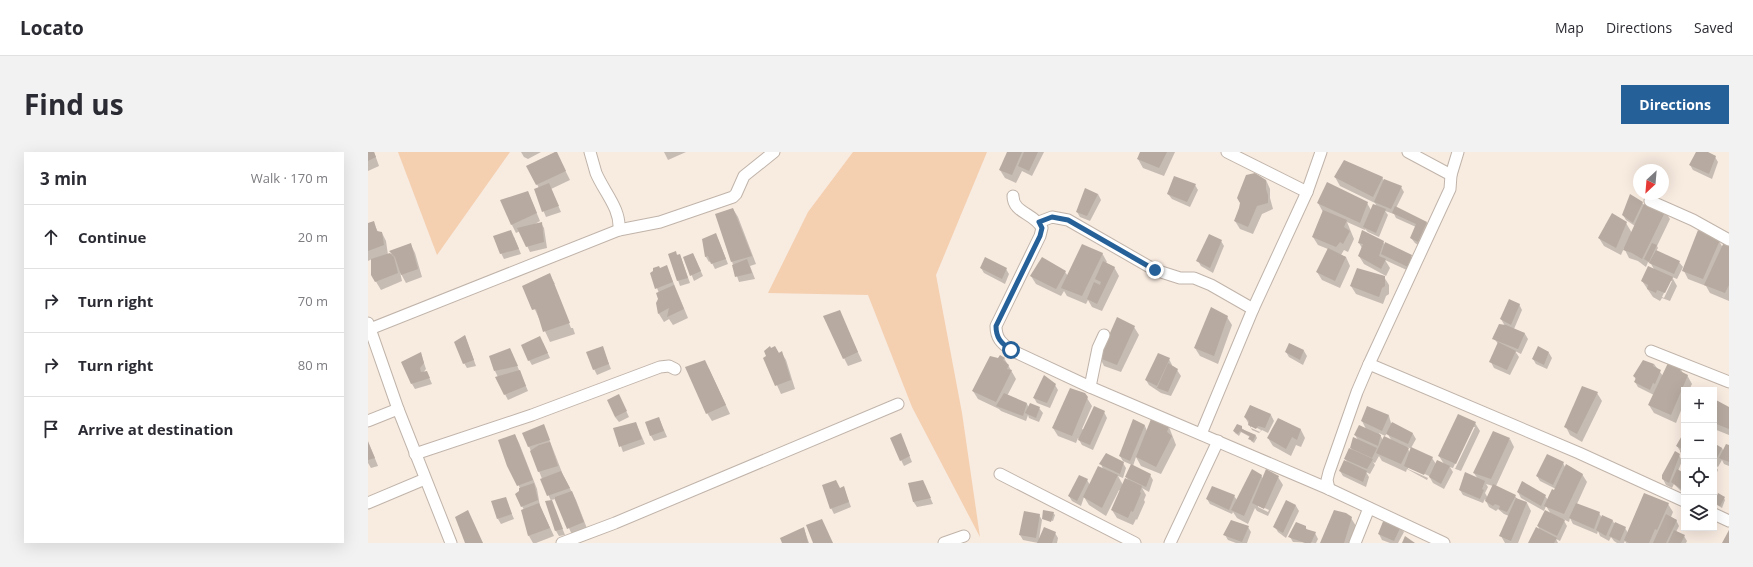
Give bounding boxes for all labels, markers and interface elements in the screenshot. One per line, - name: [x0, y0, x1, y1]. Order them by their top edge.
- text: Locato: [20, 15, 84, 41]
- text: Map: [1555, 18, 1584, 37]
- text: Directions: [1606, 18, 1672, 37]
- text: Saved: [1694, 18, 1733, 37]
- text: Find us: [24, 85, 124, 123]
- button: Directions: [1621, 85, 1729, 124]
- north arrow: [1633, 164, 1669, 200]
- text: 3 min: [40, 167, 87, 190]
- text: Walk · 170 m: [251, 169, 328, 187]
- icon: ahead: [40, 226, 62, 248]
- text: Continue: [78, 227, 146, 247]
- text: 20 m: [298, 228, 328, 246]
- route end: [1146, 261, 1164, 279]
- icon: right: [40, 290, 62, 312]
- text: Turn right: [78, 291, 153, 311]
- text: 70 m: [298, 292, 328, 310]
- route start: [1002, 341, 1020, 359]
- icon: right: [40, 354, 62, 376]
- text: Turn right: [78, 355, 153, 375]
- text: 80 m: [298, 356, 328, 374]
- map controls: [1681, 387, 1717, 531]
- button: +: [1681, 387, 1717, 423]
- icon: arrive: [40, 418, 62, 440]
- text: Arrive at destination: [78, 419, 233, 439]
- button: −: [1681, 423, 1717, 459]
- button: locate: [1681, 459, 1717, 495]
- button: layers: [1681, 495, 1717, 531]

